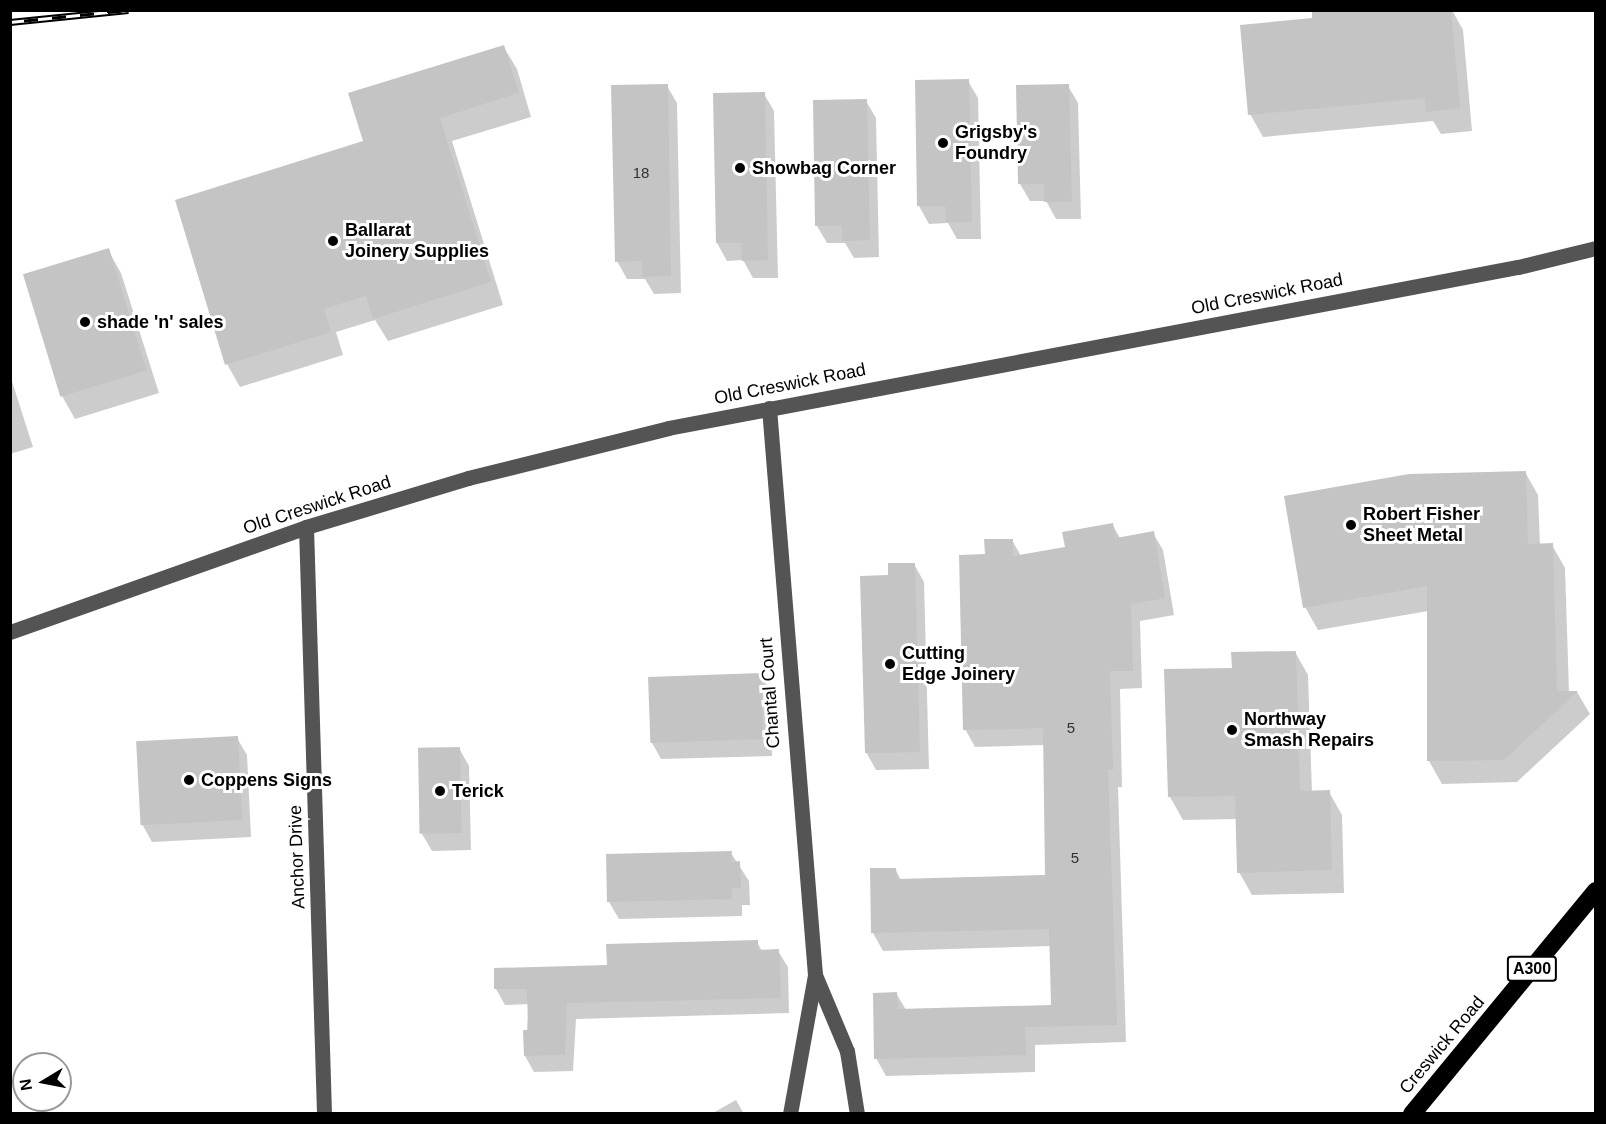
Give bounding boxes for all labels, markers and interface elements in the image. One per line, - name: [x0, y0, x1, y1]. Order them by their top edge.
- place label: Grigsby's Foundry: [955, 122, 1037, 164]
- marker: Grigsby's Foundry: [936, 136, 950, 150]
- place label: Showbag Corner: [752, 157, 896, 179]
- marker: Showbag Corner: [733, 161, 747, 175]
- house number: 18: [633, 164, 649, 182]
- place label: Ballarat Joinery Supplies: [345, 220, 489, 262]
- marker: Ballarat Joinery Supplies: [326, 234, 340, 248]
- street label: Old Creswick Road: [1189, 269, 1345, 319]
- place label: shade 'n' sales: [97, 311, 224, 333]
- marker: shade 'n' sales: [78, 315, 92, 329]
- street label: Old Creswick Road: [712, 359, 868, 409]
- street label: Old Creswick Road: [240, 471, 394, 539]
- place label: Robert Fisher Sheet Metal: [1363, 504, 1480, 546]
- marker: Robert Fisher Sheet Metal: [1344, 518, 1358, 532]
- street label: Chantal Court: [755, 637, 785, 749]
- place label: Cutting Edge Joinery: [902, 643, 1015, 686]
- marker: Cutting Edge Joinery: [883, 657, 897, 671]
- place label: Northway Smash Repairs: [1244, 709, 1374, 752]
- house number: 5: [1067, 719, 1075, 737]
- marker: Northway Smash Repairs: [1225, 723, 1239, 737]
- place label: Coppens Signs: [201, 769, 332, 791]
- marker: Coppens Signs: [182, 773, 196, 787]
- place label: Terick: [452, 780, 504, 802]
- marker: Terick: [433, 784, 447, 798]
- street label: Anchor Drive: [284, 805, 310, 909]
- house number: 5: [1071, 849, 1079, 867]
- road number: A300: [1506, 956, 1558, 982]
- street label: Creswick Road: [1395, 992, 1489, 1098]
- north arrow: [12, 1052, 72, 1112]
- text: N: [16, 1078, 35, 1092]

